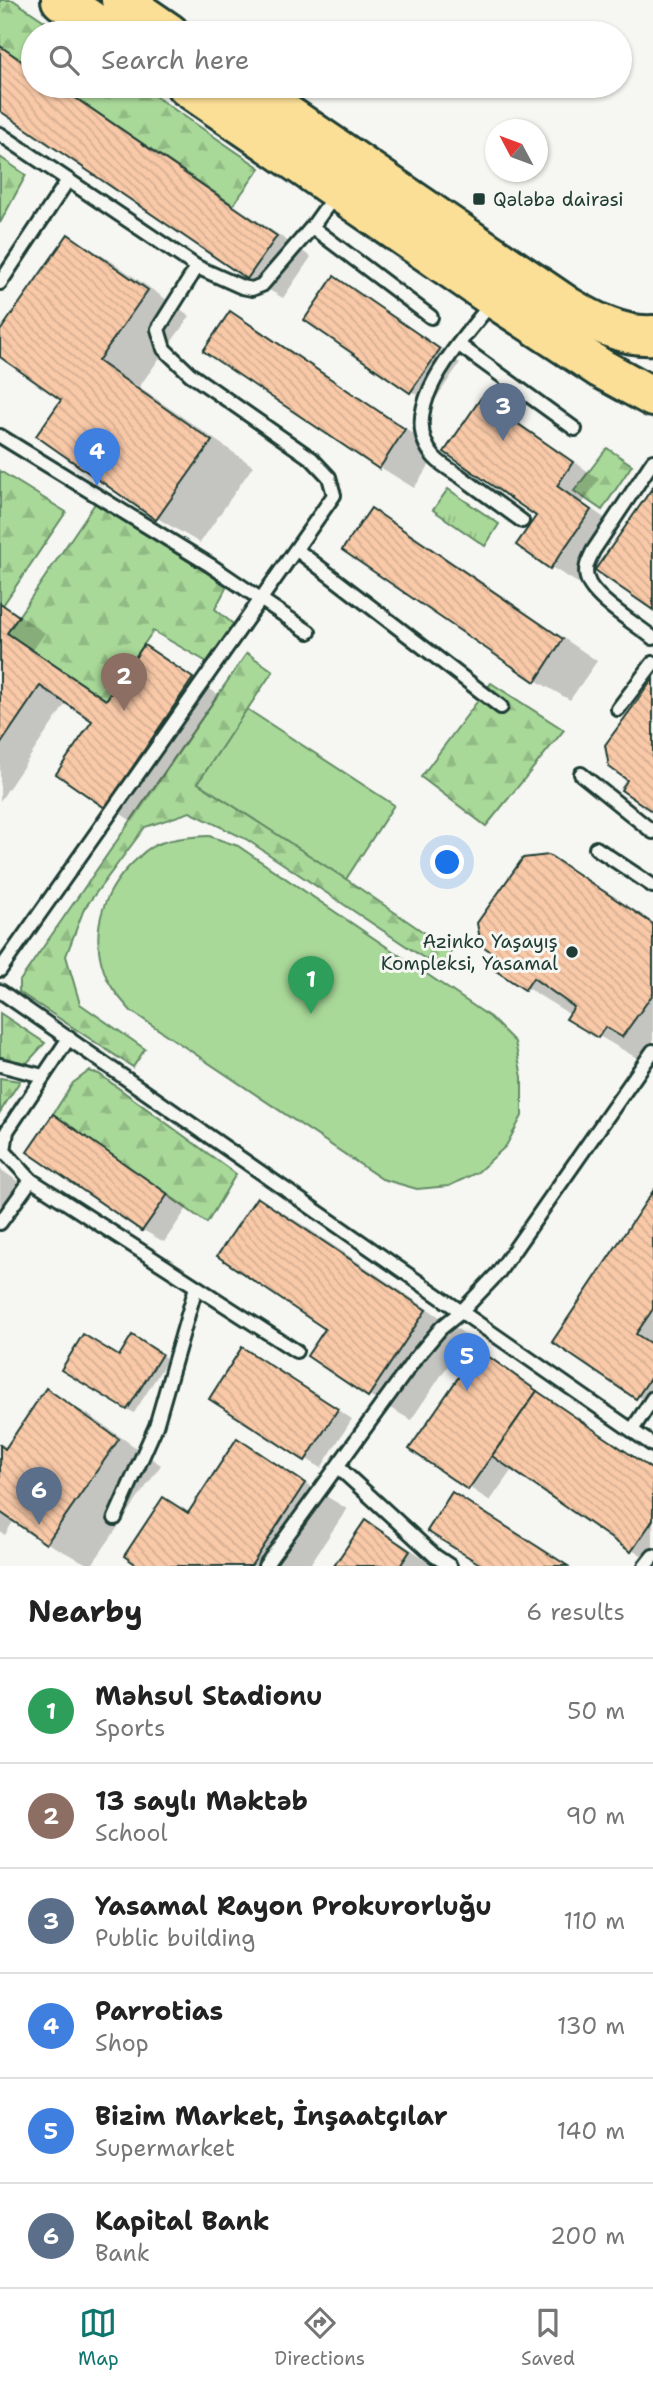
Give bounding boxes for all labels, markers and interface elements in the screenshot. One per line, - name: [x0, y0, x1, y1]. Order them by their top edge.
- search box: [21, 21, 632, 98]
- icon: search: [45, 41, 83, 79]
- text: Search here: [101, 42, 250, 77]
- north arrow: [485, 119, 548, 182]
- place label: Qələbə dairəsi: [493, 187, 624, 212]
- marker: Qələbə dairəsi: [471, 191, 487, 207]
- pin: 3: [480, 383, 526, 441]
- pin: 4: [74, 428, 120, 486]
- pin: 2: [101, 653, 147, 711]
- your location: [430, 845, 464, 879]
- place label: Azinko Yaşayış Kompleksi, Yasamal: [381, 929, 558, 976]
- marker: Azinko Yaşayış Kompleksi, Yasamal: [564, 944, 580, 960]
- pin: 1: [288, 956, 334, 1014]
- pin: 5: [444, 1333, 490, 1391]
- pin: 6: [16, 1467, 62, 1525]
- text: Nearby: [28, 1591, 143, 1632]
- text: 6 results: [526, 1597, 625, 1627]
- text: Məhsul Stadionu: [95, 1678, 322, 1713]
- text: 1: [46, 1696, 56, 1726]
- text: 50 m: [567, 1696, 625, 1726]
- text: Sports: [95, 1713, 166, 1743]
- text: 13 saylı Məktəb: [95, 1783, 308, 1818]
- text: 2: [43, 1801, 59, 1831]
- text: 90 m: [565, 1801, 625, 1831]
- text: School: [95, 1818, 167, 1848]
- text: Yasamal Rayon Prokurorluğu: [95, 1888, 492, 1923]
- text: 3: [43, 1906, 59, 1936]
- text: 110 m: [563, 1906, 625, 1936]
- text: Public building: [95, 1923, 255, 1953]
- text: Parrotias: [95, 1993, 223, 2028]
- text: 4: [43, 2011, 59, 2041]
- text: 130 m: [557, 2011, 625, 2041]
- text: Shop: [95, 2028, 149, 2058]
- text: Bizim Market, İnşaatçılar: [95, 2098, 448, 2133]
- text: 5: [44, 2116, 58, 2146]
- text: 140 m: [557, 2116, 625, 2146]
- text: Supermarket: [95, 2133, 235, 2163]
- text: Kapital Bank: [95, 2203, 270, 2238]
- text: 6: [43, 2221, 59, 2251]
- text: 200 m: [550, 2221, 625, 2251]
- text: Bank: [95, 2238, 150, 2268]
- tab: Map: [78, 2304, 119, 2371]
- tab: Directions: [275, 2304, 365, 2371]
- tab: Saved: [521, 2304, 575, 2371]

